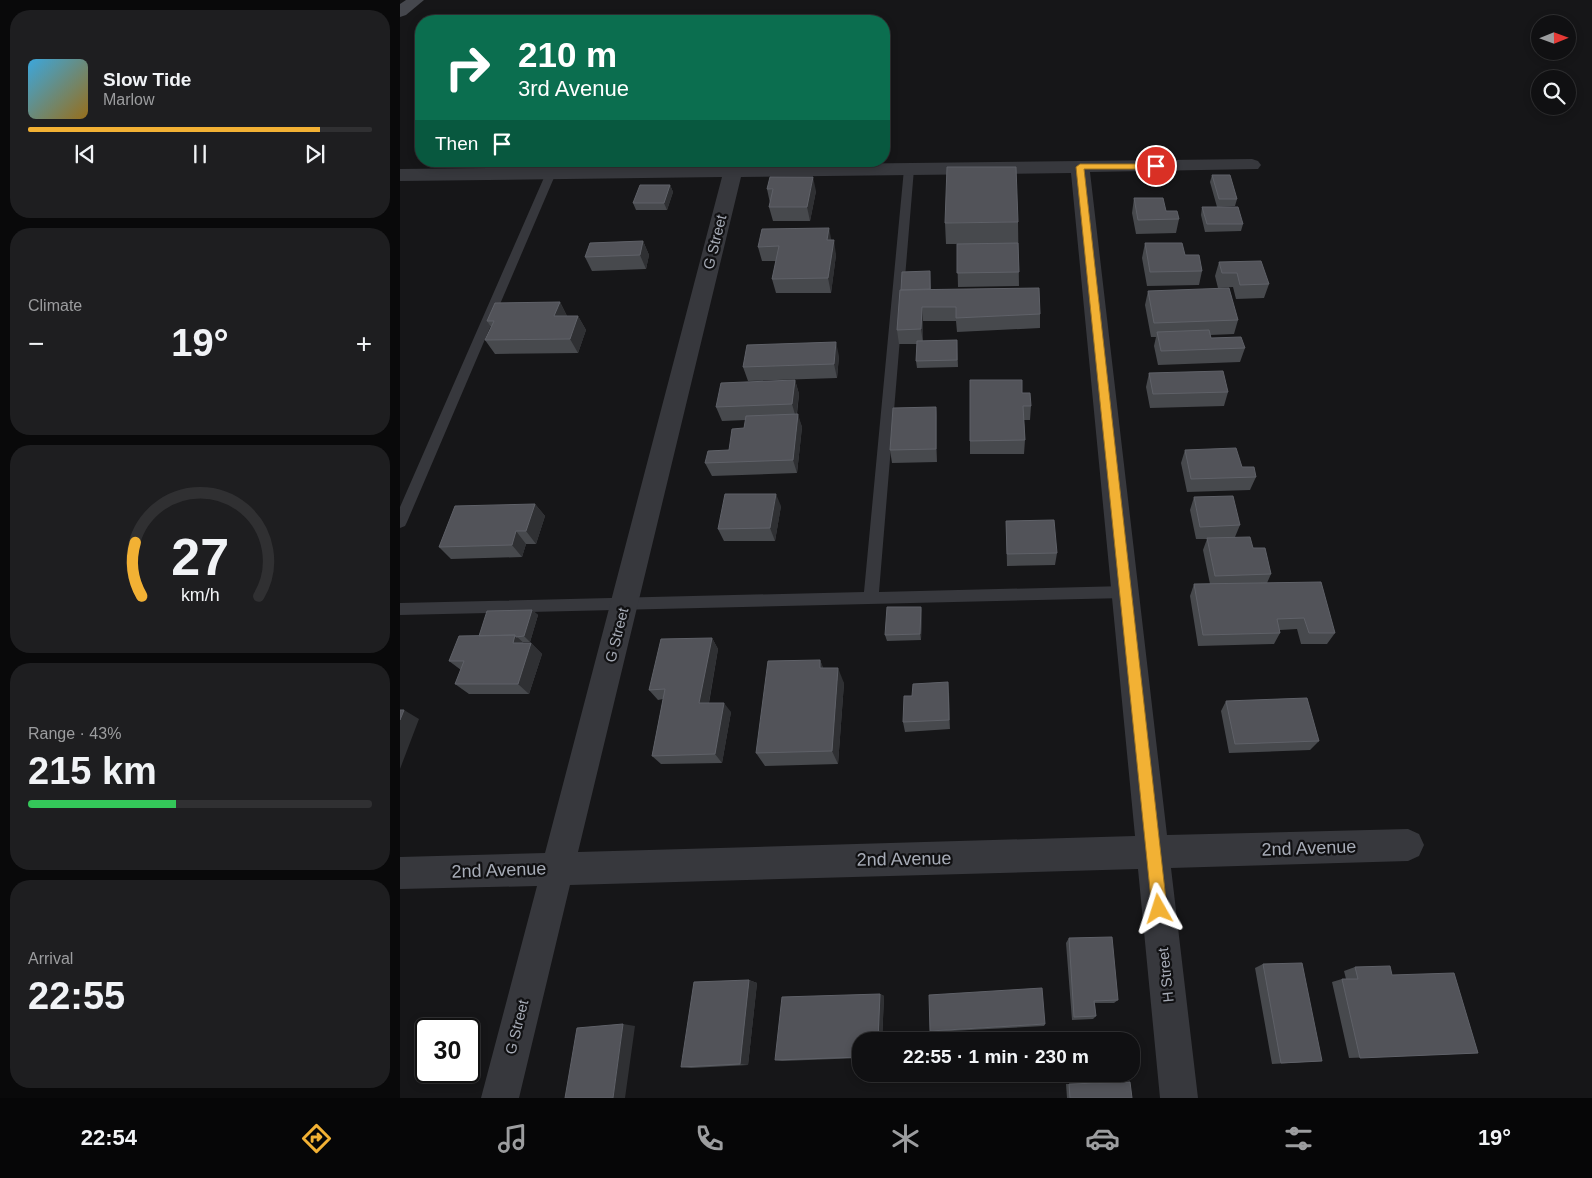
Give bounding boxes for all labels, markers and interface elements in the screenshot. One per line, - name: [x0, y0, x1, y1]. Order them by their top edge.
- north arrow: [1531, 15, 1576, 60]
- map controls: [1531, 15, 1576, 115]
- icon: right: [435, 35, 500, 100]
- text: 210 m: [518, 35, 617, 74]
- text: Slow Tide: [103, 69, 191, 90]
- button: search: [1531, 70, 1576, 115]
- text: 3rd Avenue: [518, 76, 629, 101]
- text: Marlow: [103, 91, 155, 108]
- icon: arrive: [488, 130, 516, 158]
- text: Then: [435, 133, 478, 154]
- icon: previous: [71, 140, 99, 168]
- icon: pause: [186, 140, 214, 168]
- icon: next: [301, 140, 329, 168]
- pin: [1135, 145, 1177, 187]
- icon: arrive: [1142, 152, 1170, 180]
- street label: G Street: [700, 212, 730, 271]
- text: Climate: [28, 297, 82, 314]
- text: 19°: [171, 322, 229, 364]
- text: −: [28, 328, 44, 359]
- text: +: [356, 328, 372, 359]
- text: 27: [171, 528, 229, 586]
- text: km/h: [181, 585, 219, 605]
- street label: G Street: [602, 605, 632, 664]
- text: Range · 43%: [28, 725, 121, 742]
- text: 215 km: [28, 750, 157, 792]
- street label: 2nd Avenue: [1261, 836, 1357, 860]
- street label: 2nd Avenue: [856, 848, 952, 870]
- street label: 2nd Avenue: [451, 858, 547, 882]
- position arrow: [1132, 882, 1184, 934]
- street label: H Street: [1154, 946, 1177, 1003]
- text: Arrival: [28, 950, 73, 967]
- text: 22:55: [28, 975, 125, 1017]
- street label: G Street: [502, 997, 532, 1056]
- speed limit sign: 30: [415, 1018, 480, 1083]
- text: 22:55 · 1 min · 230 m: [903, 1046, 1089, 1067]
- icon: directions: [299, 1121, 334, 1156]
- icon: music: [495, 1121, 530, 1156]
- icon: phone: [692, 1121, 727, 1156]
- icon: climate: [888, 1121, 923, 1156]
- icon: car: [1085, 1121, 1120, 1156]
- icon: filters: [1281, 1121, 1316, 1156]
- text: 22:54: [81, 1125, 137, 1150]
- text: 19°: [1478, 1125, 1511, 1150]

